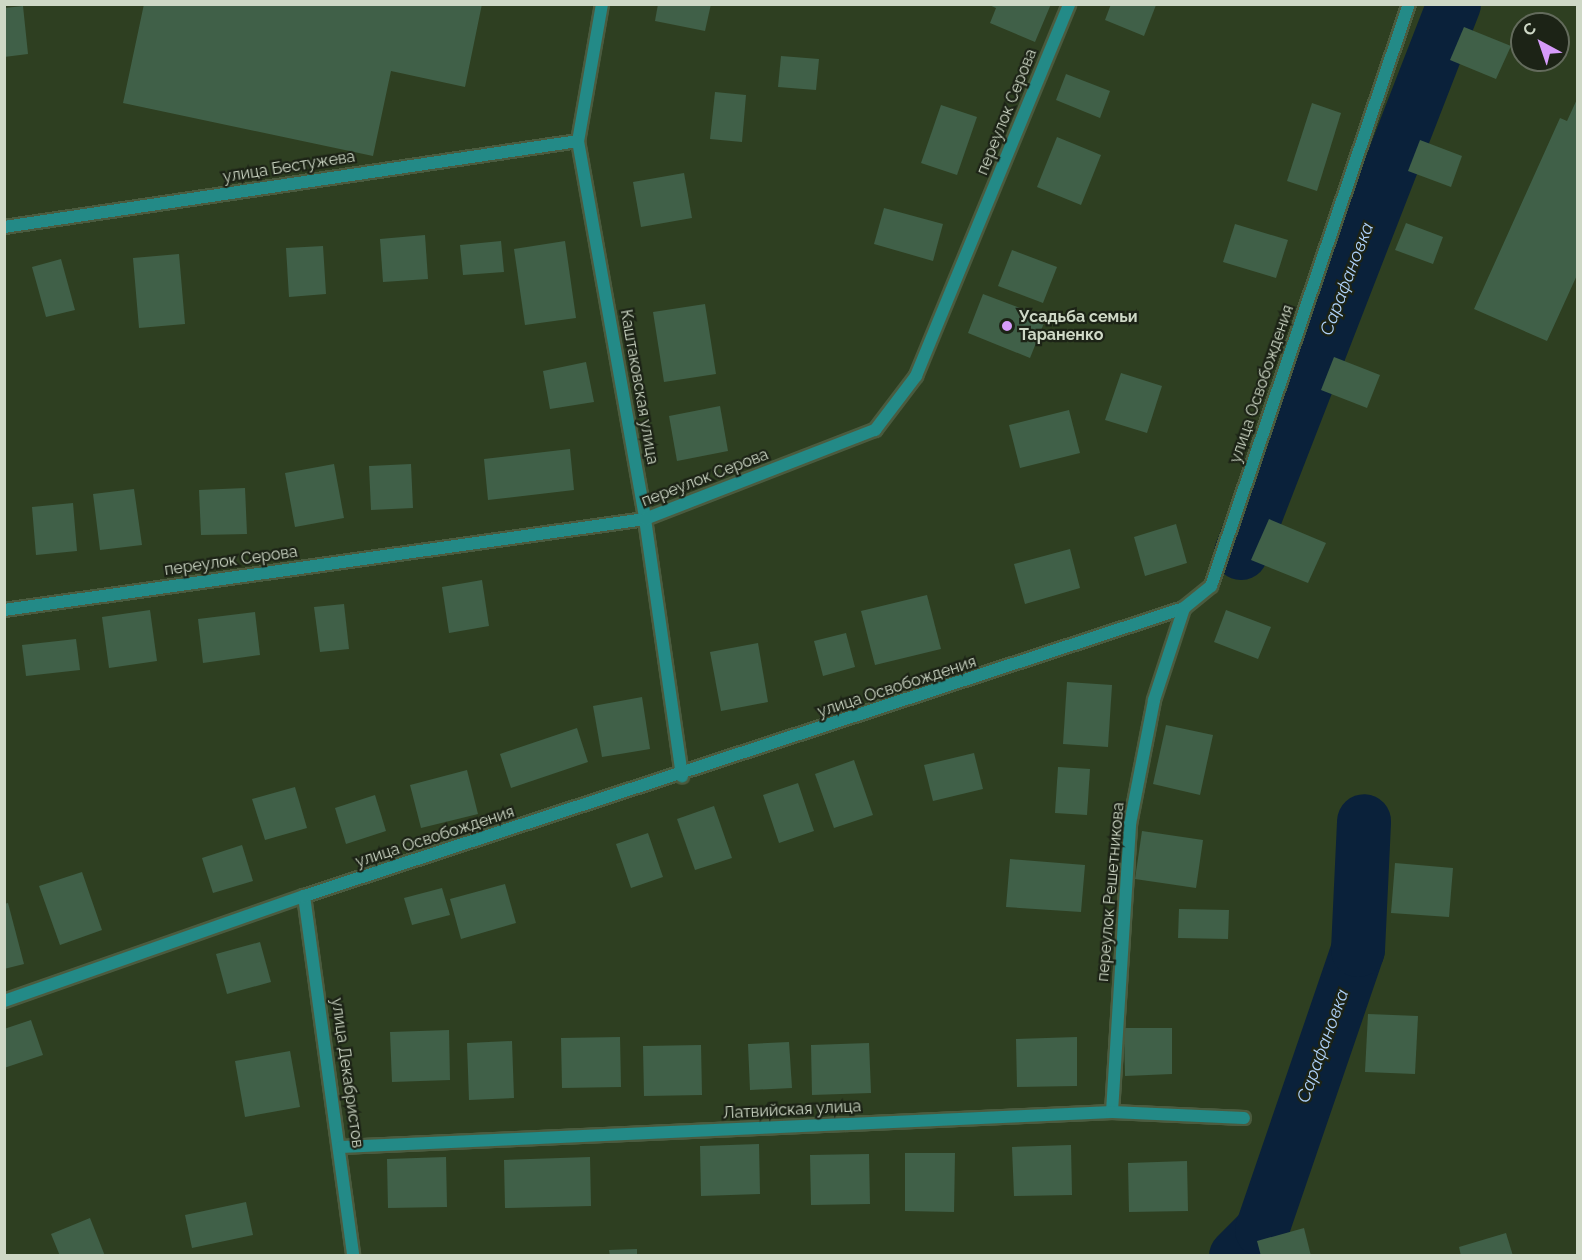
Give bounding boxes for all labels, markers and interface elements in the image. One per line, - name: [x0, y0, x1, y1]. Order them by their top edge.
- north arrow: [1510, 12, 1570, 72]
- text: С: [1519, 19, 1540, 40]
- street label: переулок Серова: [973, 46, 1041, 178]
- street label: улица Бестужева: [222, 147, 356, 187]
- water label: Сарафановка: [1316, 219, 1378, 339]
- street label: улица Освобождения: [1226, 302, 1298, 466]
- place label: Усадьба семьи Тараненко: [1019, 307, 1137, 345]
- street label: Каштаковская улица: [616, 308, 662, 466]
- marker: Усадьба семьи Тараненко: [1000, 319, 1014, 333]
- street label: переулок Серова: [639, 445, 771, 511]
- street label: переулок Серова: [163, 542, 299, 580]
- street label: улица Освобождения: [815, 652, 979, 722]
- street label: улица Освобождения: [353, 802, 517, 872]
- street label: переулок Решетникова: [1094, 802, 1128, 982]
- water label: Сарафановка: [1292, 986, 1354, 1106]
- street label: улица Декабристов: [327, 997, 367, 1149]
- street label: Латвийская улица: [722, 1097, 862, 1123]

